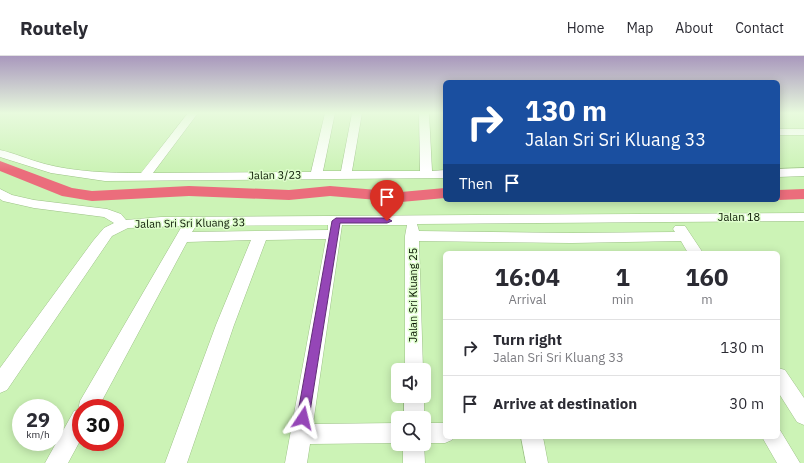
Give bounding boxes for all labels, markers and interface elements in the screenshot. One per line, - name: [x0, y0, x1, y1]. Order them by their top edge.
- text: Routely: [20, 16, 88, 40]
- text: Home: [567, 19, 604, 37]
- text: Map: [626, 19, 653, 37]
- text: About: [675, 19, 713, 37]
- text: Contact: [735, 19, 784, 37]
- text: 130 m: [525, 92, 607, 129]
- icon: right: [459, 96, 511, 148]
- text: Jalan Sri Sri Kluang 33: [525, 128, 706, 151]
- street label: Jalan 3/23: [248, 168, 302, 182]
- icon: arrive: [501, 172, 523, 194]
- text: Then: [459, 174, 493, 193]
- pin: [370, 180, 404, 221]
- icon: arrive: [376, 186, 398, 208]
- street label: Jalan 18: [718, 210, 760, 224]
- street label: Jalan Sri Sri Kluang 33: [135, 215, 245, 231]
- street label: Jalan Sri Kluang 25: [406, 248, 420, 342]
- text: 16:04: [495, 261, 560, 293]
- text: 1: [615, 261, 630, 293]
- text: 160: [685, 261, 728, 293]
- text: Arrival: [508, 291, 546, 308]
- text: min: [612, 291, 634, 308]
- text: m: [701, 291, 712, 308]
- text: Turn right: [493, 330, 562, 349]
- icon: right: [459, 337, 481, 359]
- text: 130 m: [720, 338, 764, 357]
- text: Jalan Sri Sri Kluang 33: [493, 349, 624, 366]
- map controls: [391, 363, 431, 451]
- button: sound: [391, 363, 431, 403]
- icon: arrive: [459, 393, 481, 415]
- text: Arrive at destination: [493, 394, 637, 413]
- text: 30 m: [729, 394, 764, 413]
- position arrow: [282, 397, 324, 439]
- speed limit sign: 30: [72, 399, 124, 451]
- text: 29: [26, 406, 50, 433]
- button: search: [391, 411, 431, 451]
- text: km/h: [26, 428, 50, 441]

